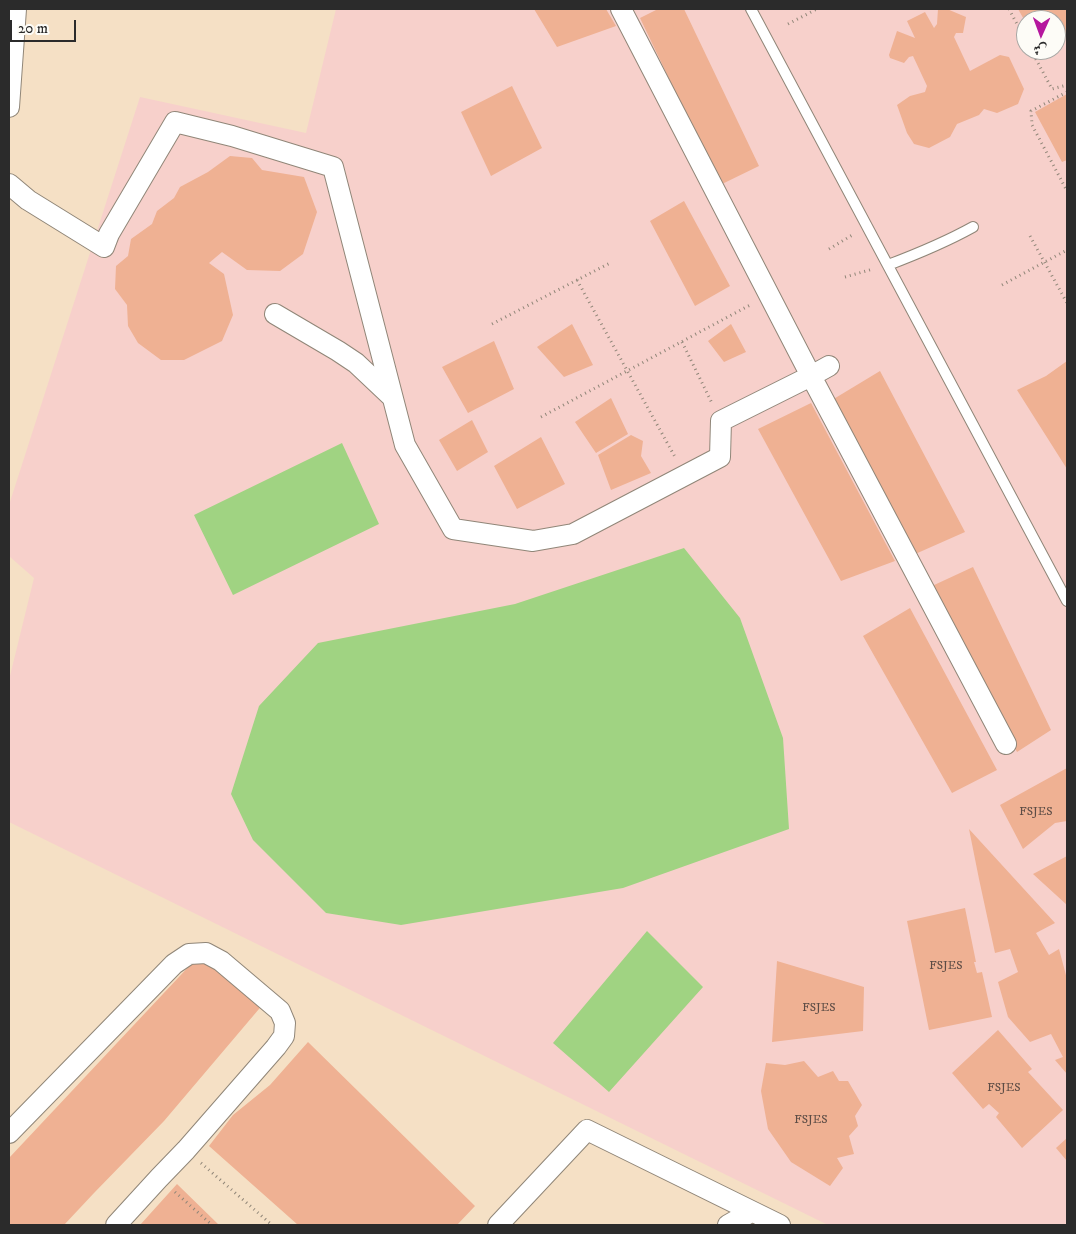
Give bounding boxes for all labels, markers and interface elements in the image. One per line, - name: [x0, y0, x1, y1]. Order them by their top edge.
- scale bar: [12, 10, 79, 42]
- north arrow: [1016, 10, 1066, 60]
- text: 20 m: [18, 19, 48, 38]
- text: ش: [1033, 40, 1048, 58]
- house number: FSJES: [1019, 806, 1053, 820]
- house number: FSJES: [929, 960, 963, 974]
- house number: FSJES: [802, 1002, 836, 1016]
- house number: FSJES: [987, 1082, 1021, 1096]
- house number: FSJES: [794, 1114, 828, 1128]

